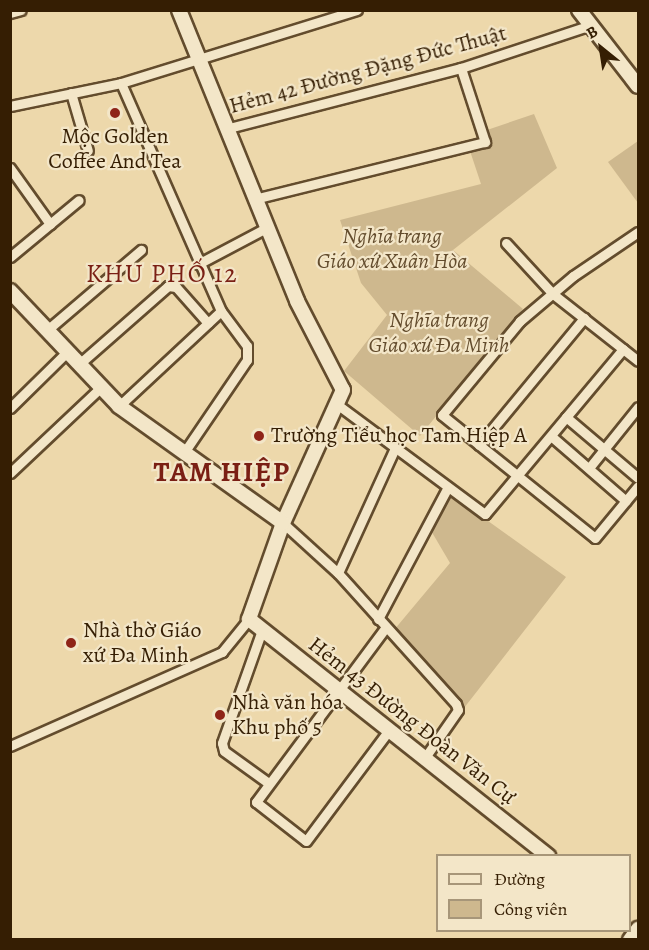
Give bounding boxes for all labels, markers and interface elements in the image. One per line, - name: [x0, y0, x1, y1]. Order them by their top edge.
- north arrow: [571, 18, 631, 78]
- street label: Hẻm 42 Đường Đặng Đức Thuật: [226, 20, 510, 120]
- text: B: [582, 20, 602, 44]
- marker: Mộc Golden Coffee And Tea: [108, 106, 122, 120]
- place label: Mộc Golden Coffee And Tea: [48, 123, 182, 174]
- park label: Nghĩa trang Giáo xứ Xuân Hòa: [317, 223, 467, 274]
- district label: KHU PHỐ 12: [86, 258, 238, 290]
- park label: Nghĩa trang Giáo xứ Đa Minh: [368, 307, 510, 358]
- place label: Trường Tiểu học Tam Hiệp A: [271, 423, 527, 449]
- marker: Trường Tiểu học Tam Hiệp A: [252, 429, 266, 443]
- district label: TAM HIỆP: [154, 455, 290, 489]
- place label: Nhà thờ Giáo xứ Đa Minh: [83, 617, 202, 668]
- street label: Hẻm 43 Đường Đoàn Văn Cự: [303, 632, 521, 810]
- marker: Nhà thờ Giáo xứ Đa Minh: [64, 636, 78, 650]
- place label: Nhà văn hóa Khu phố 5: [232, 689, 343, 740]
- marker: Nhà văn hóa Khu phố 5: [213, 708, 227, 722]
- legend: [436, 854, 631, 932]
- text: Đường: [494, 867, 545, 891]
- text: Công viên: [494, 897, 567, 921]

